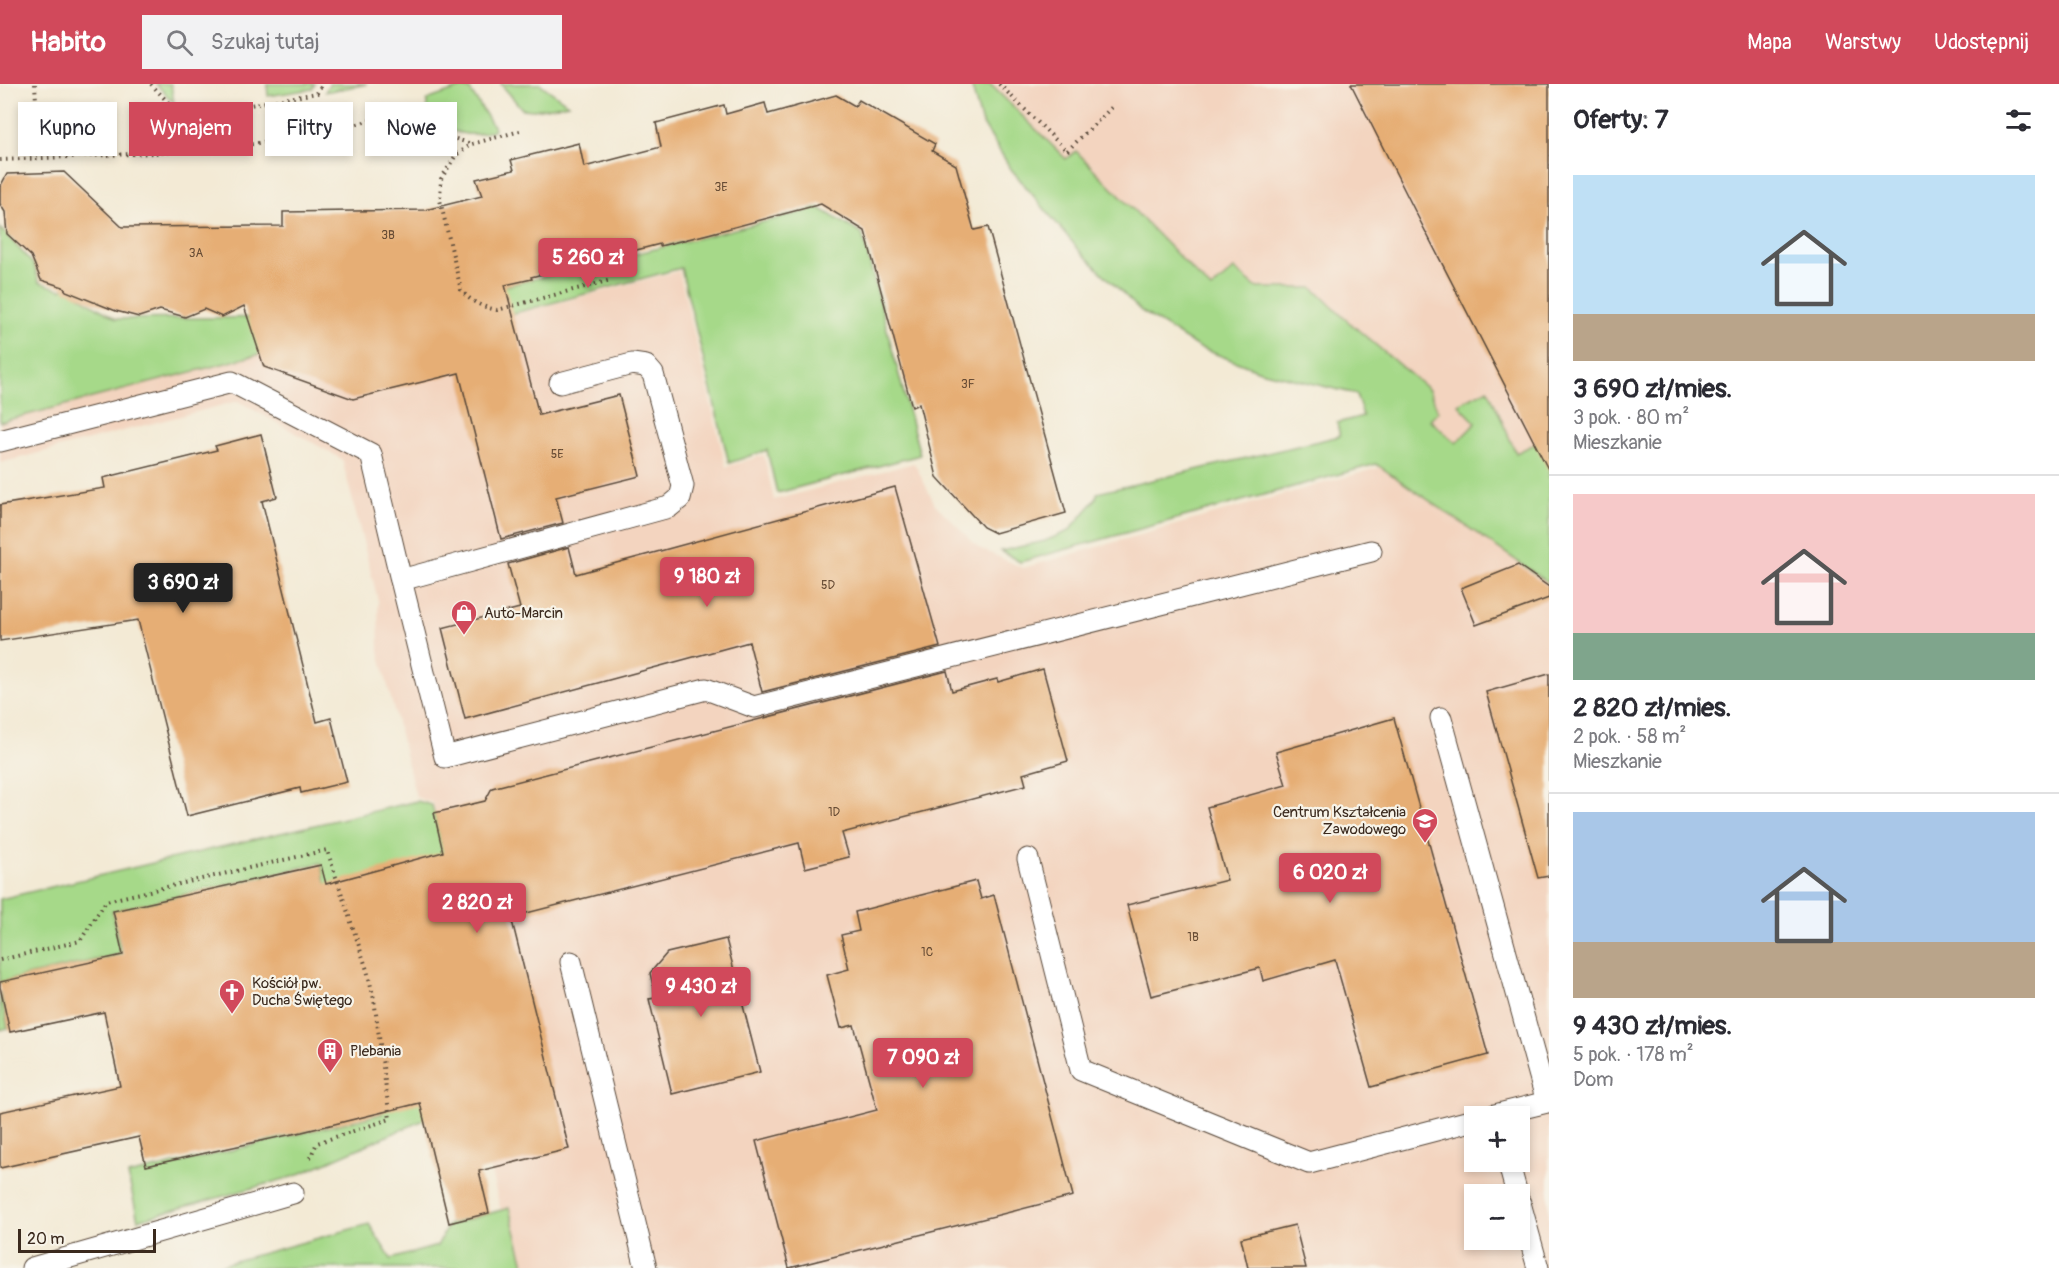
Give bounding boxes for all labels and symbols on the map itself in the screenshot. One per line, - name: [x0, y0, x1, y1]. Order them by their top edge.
- house number: 3E: [715, 180, 727, 195]
- house number: 3B: [381, 228, 395, 243]
- pin: 5 260 zł: [526, 238, 650, 289]
- house number: 3A: [189, 246, 203, 261]
- house number: 3F: [961, 377, 975, 392]
- house number: 5E: [551, 447, 563, 462]
- pin: 9 180 zł: [645, 557, 769, 608]
- pin: 3 690 zł: [121, 563, 245, 614]
- house number: 5D: [821, 578, 835, 593]
- shop icon: Auto-Marcin: [449, 598, 479, 636]
- place label: Auto-Marcin: [484, 604, 563, 623]
- place label: Centrum Kształcenia Zawodowego: [1273, 803, 1406, 839]
- house number: 1D: [828, 805, 841, 820]
- school or university icon: Centrum Kształcenia Zawodowego: [1410, 806, 1440, 844]
- pin: 6 020 zł: [1268, 853, 1392, 904]
- pin: 2 820 zł: [415, 883, 539, 934]
- house number: 1B: [1187, 930, 1199, 945]
- house number: 1C: [921, 945, 933, 960]
- pin: 9 430 zł: [639, 967, 763, 1018]
- place label: Kościół pw. Ducha Świętego: [252, 974, 352, 1010]
- church icon: Kościół pw. Ducha Świętego: [217, 977, 247, 1015]
- building icon: Plebania: [315, 1036, 345, 1074]
- pin: 7 090 zł: [861, 1038, 985, 1089]
- place label: Plebania: [350, 1042, 401, 1061]
- scale bar: [18, 1226, 156, 1254]

